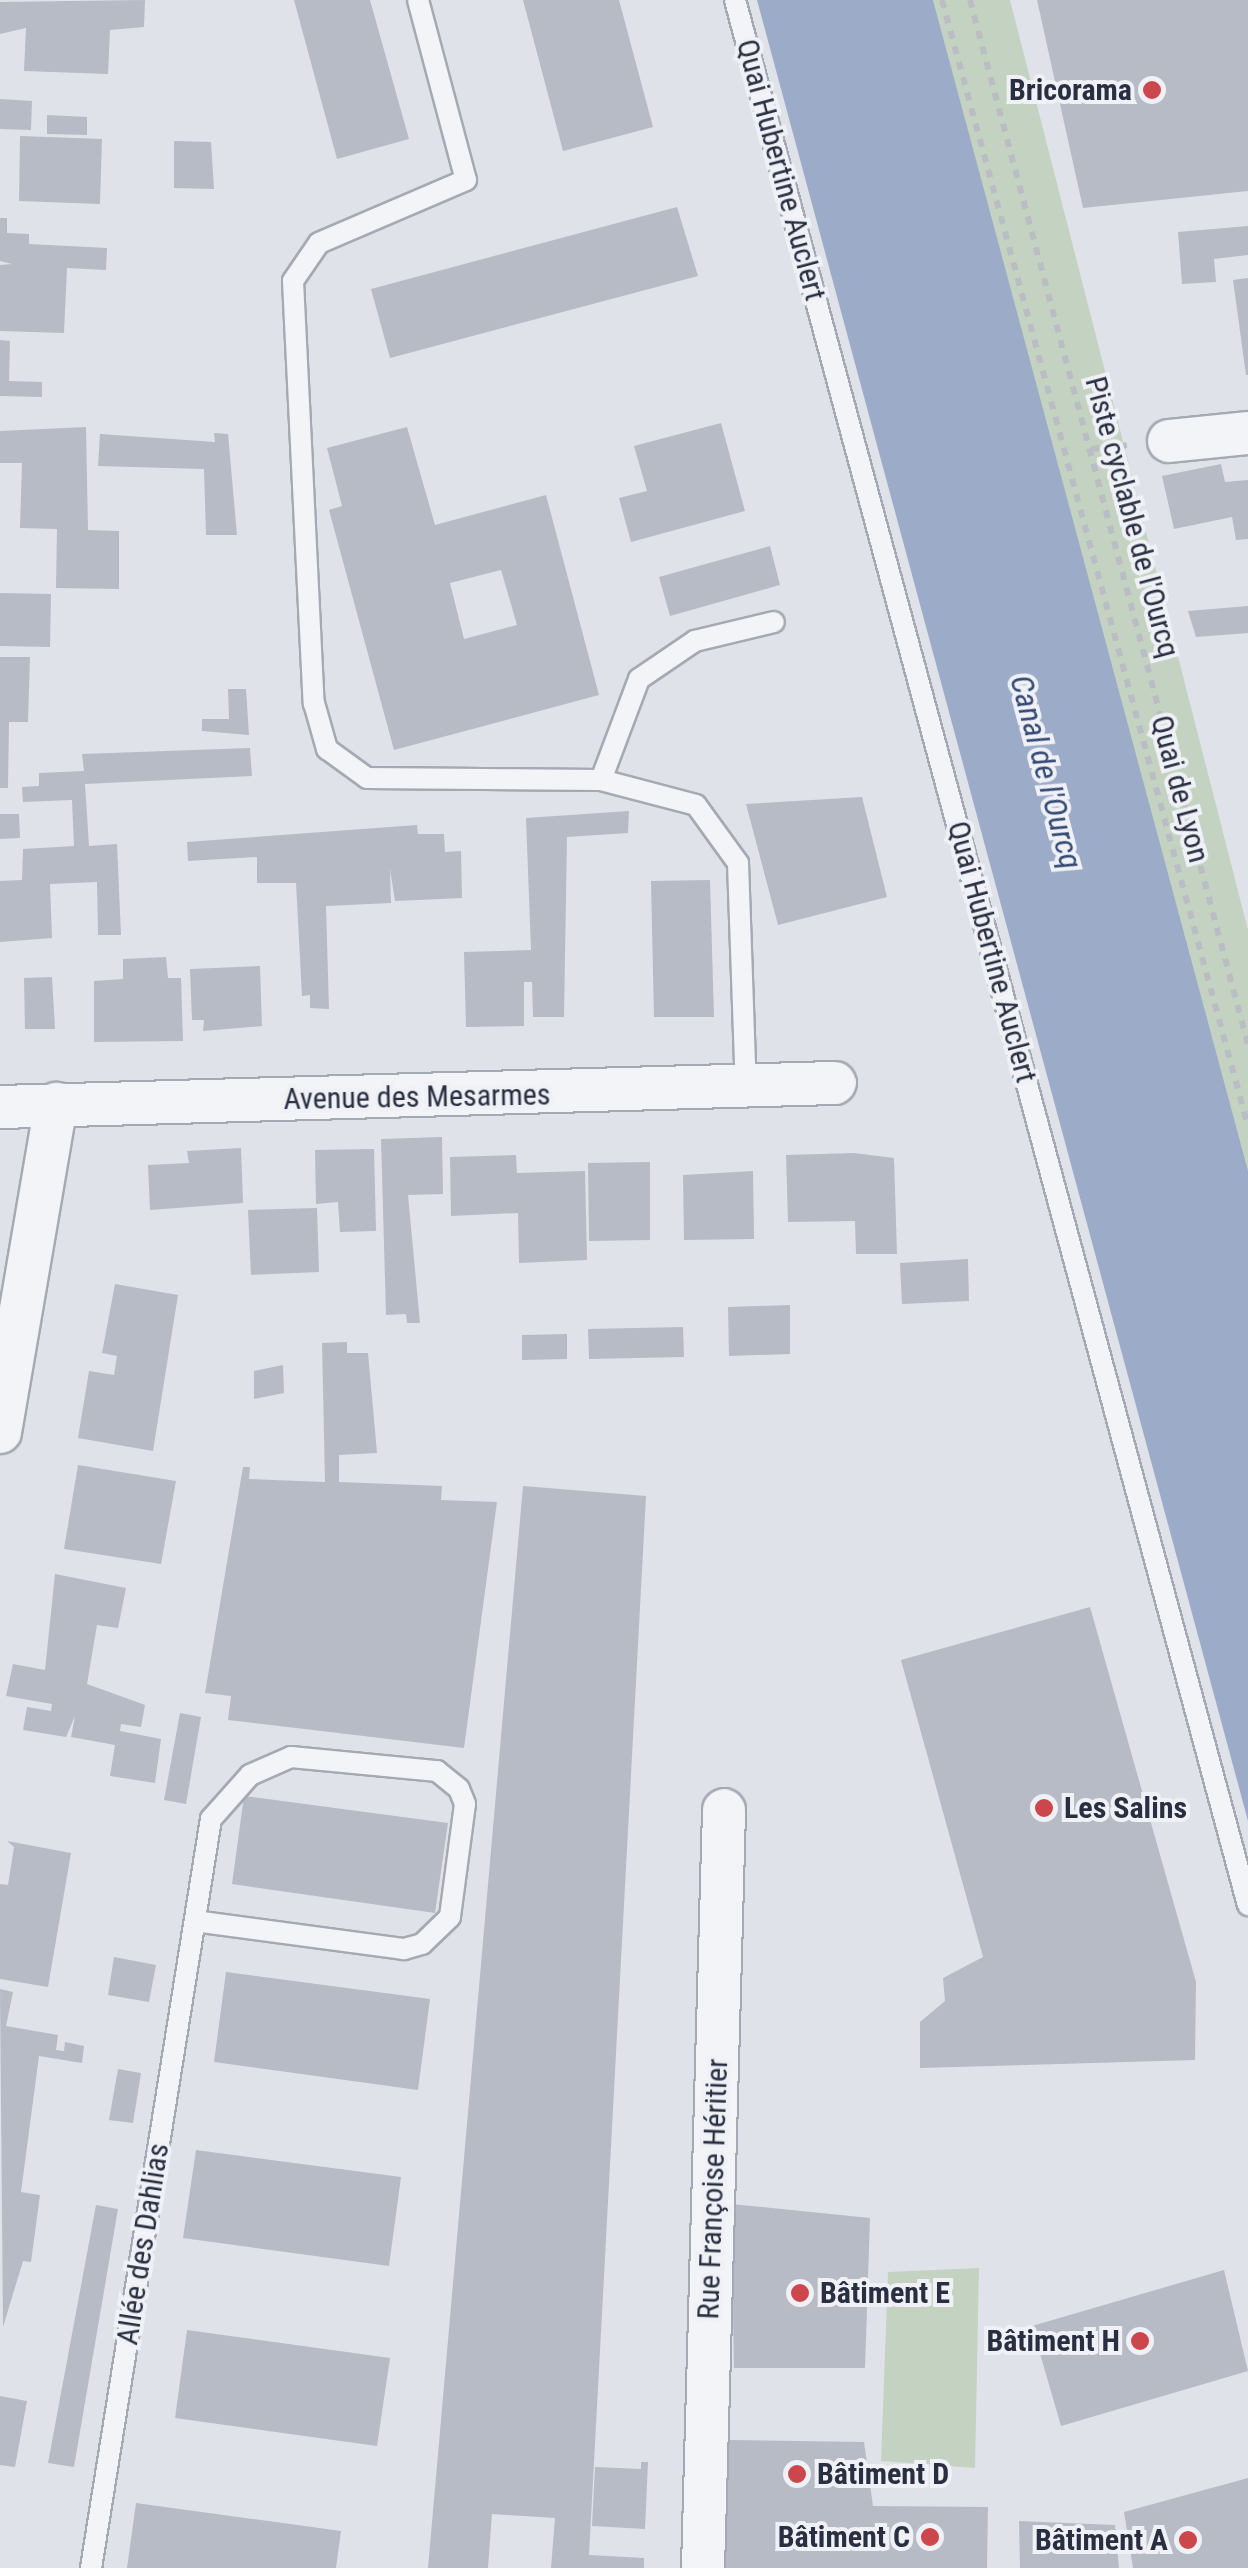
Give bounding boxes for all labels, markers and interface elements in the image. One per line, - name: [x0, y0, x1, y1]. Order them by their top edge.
- street label: Quai Hubertine Auclert: [729, 35, 833, 305]
- place label: Bricorama: [1009, 72, 1132, 108]
- marker: Bricorama: [1141, 79, 1163, 101]
- street label: Piste cyclable de l'Ourcq: [1077, 373, 1187, 661]
- water label: Canal de l'Ourcq: [1002, 671, 1090, 873]
- street label: Quai de Lyon: [1143, 712, 1217, 866]
- street label: Quai Hubertine Auclert: [940, 817, 1044, 1087]
- street label: Avenue des Mesarmes: [283, 1077, 551, 1117]
- place label: Les Salins: [1064, 1790, 1187, 1826]
- marker: Les Salins: [1033, 1797, 1055, 1819]
- street label: Rue Françoise Héritier: [690, 2058, 736, 2320]
- street label: Allée des Dahlias: [109, 2141, 177, 2347]
- place label: Bâtiment E: [820, 2275, 950, 2311]
- marker: Bâtiment E: [789, 2282, 811, 2304]
- place label: Bâtiment H: [986, 2323, 1120, 2359]
- marker: Bâtiment H: [1129, 2330, 1151, 2352]
- place label: Bâtiment D: [817, 2456, 949, 2492]
- marker: Bâtiment D: [786, 2463, 808, 2485]
- place label: Bâtiment C: [778, 2519, 910, 2555]
- place label: Bâtiment A: [1035, 2522, 1168, 2558]
- marker: Bâtiment C: [919, 2526, 941, 2548]
- marker: Bâtiment A: [1177, 2529, 1199, 2551]

